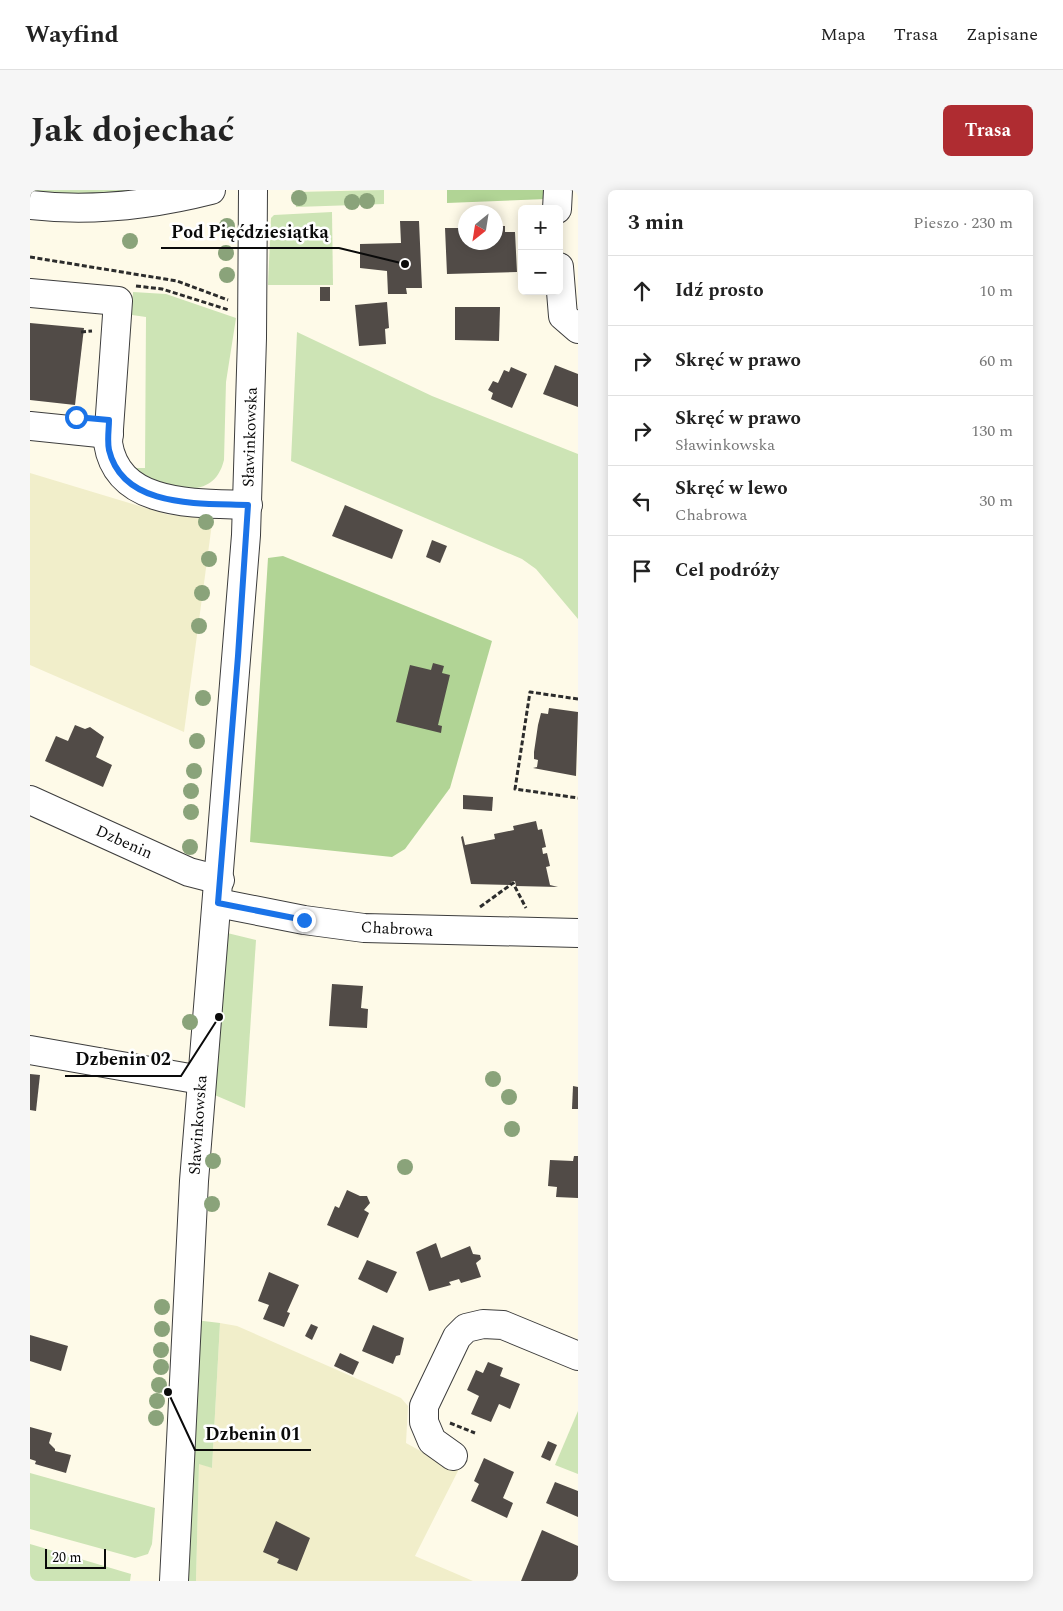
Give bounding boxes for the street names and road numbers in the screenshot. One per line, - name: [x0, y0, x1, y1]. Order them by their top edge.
- street label: Sławinkowska: [236, 386, 264, 487]
- street label: Dzbenin: [92, 819, 156, 865]
- street label: Chabrowa: [360, 915, 434, 943]
- street label: Sławinkowska: [183, 1074, 213, 1176]

